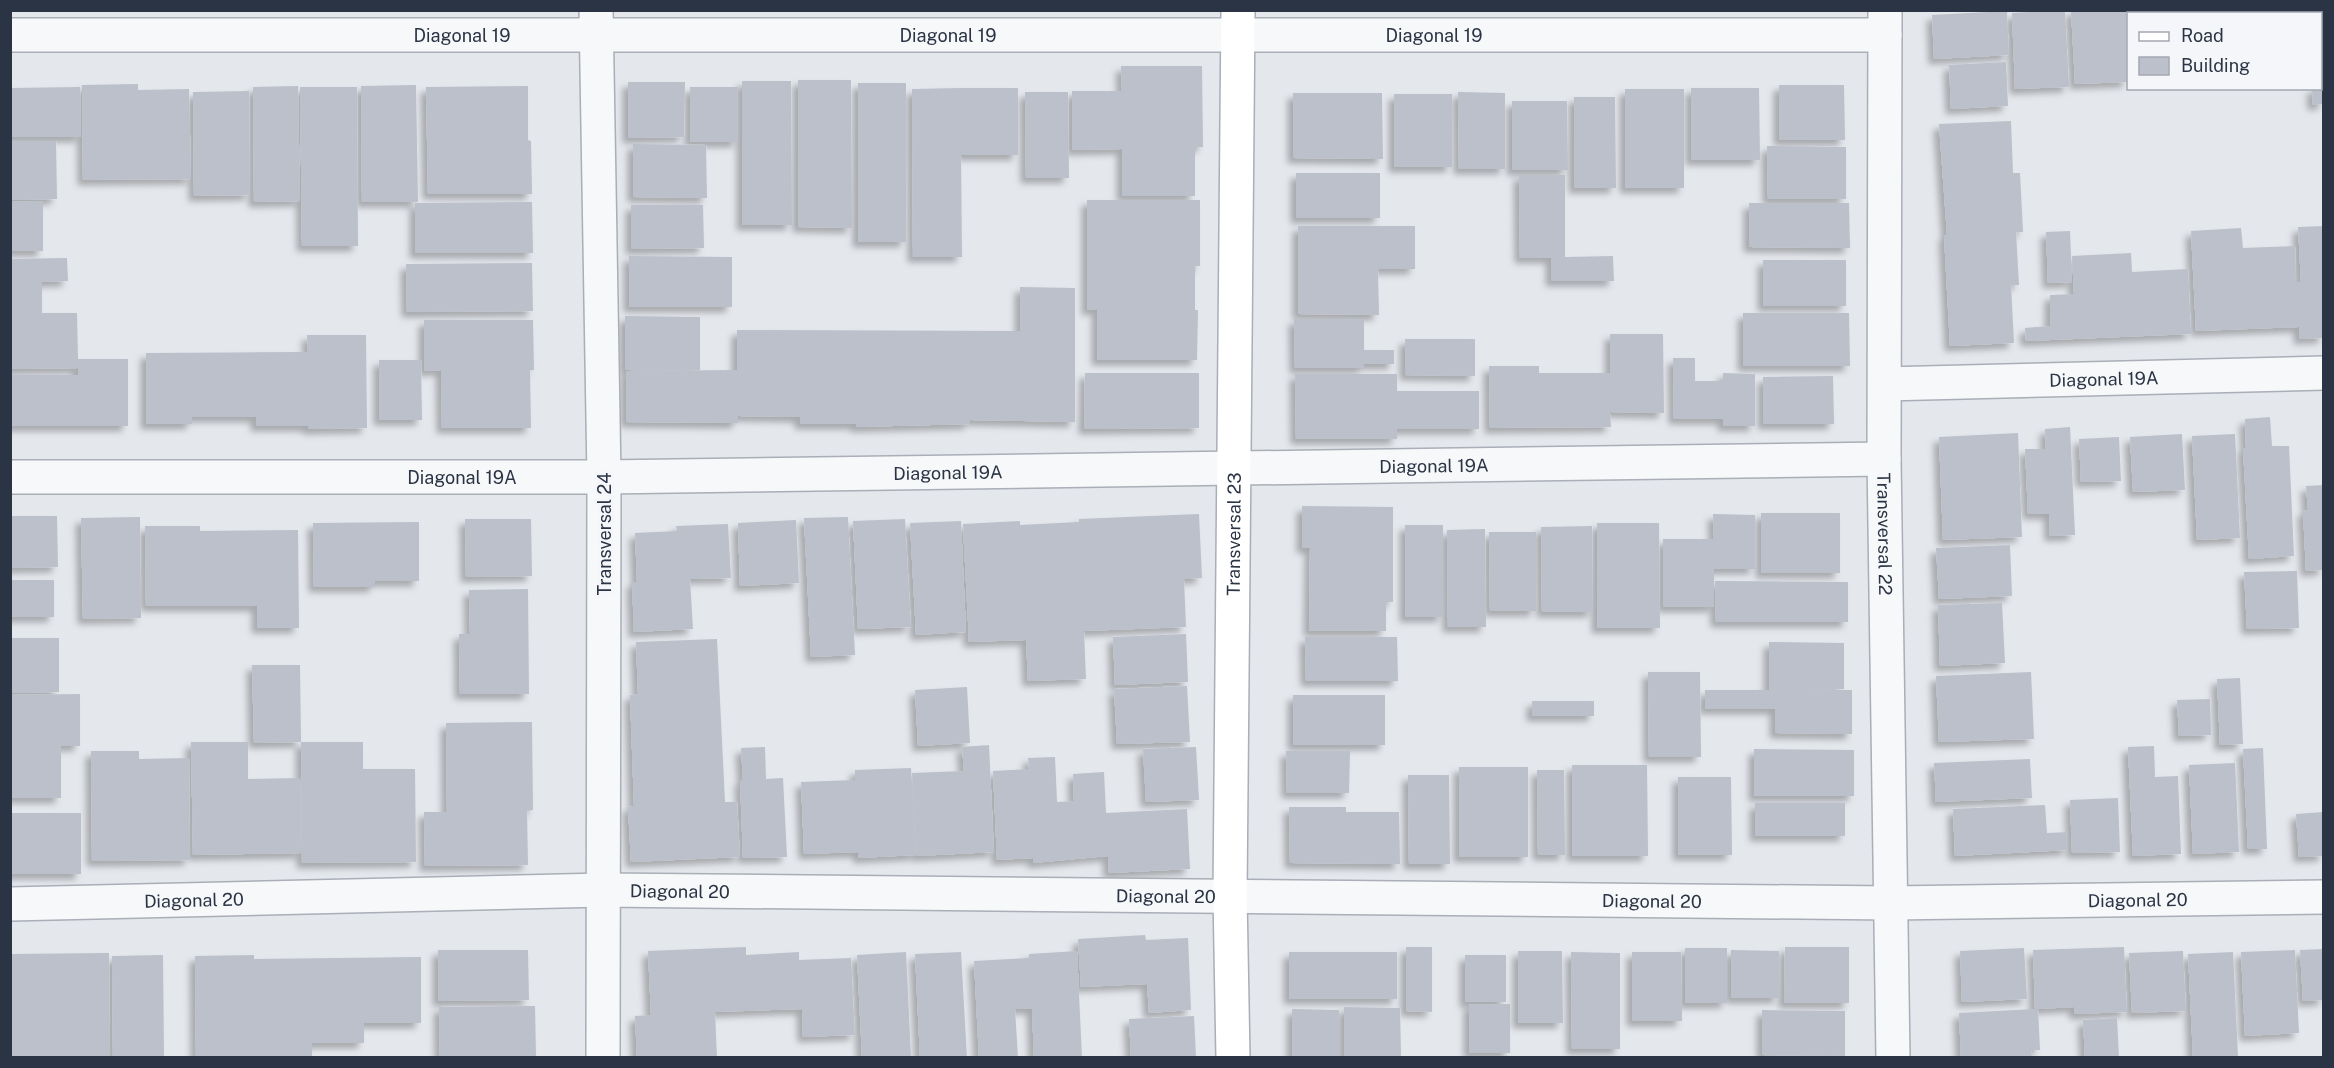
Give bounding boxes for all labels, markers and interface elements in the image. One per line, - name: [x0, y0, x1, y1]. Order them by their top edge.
- legend: [2127, 12, 2322, 90]
- street label: Diagonal 19: [414, 25, 510, 46]
- street label: Diagonal 19: [900, 25, 996, 46]
- street label: Diagonal 19: [1386, 25, 1482, 46]
- text: Road: [2181, 25, 2224, 46]
- text: Building: [2181, 55, 2250, 76]
- street label: Diagonal 19A: [2049, 367, 2159, 390]
- street label: Diagonal 19A: [1379, 454, 1489, 477]
- street label: Diagonal 19A: [893, 461, 1003, 483]
- street label: Diagonal 19A: [407, 467, 517, 488]
- street label: Transversal 24: [594, 472, 615, 596]
- street label: Transversal 23: [1222, 472, 1244, 596]
- street label: Transversal 22: [1874, 473, 1897, 595]
- street label: Diagonal 20: [630, 880, 730, 902]
- street label: Diagonal 20: [1116, 885, 1216, 907]
- street label: Diagonal 20: [144, 888, 244, 911]
- street label: Diagonal 20: [2088, 888, 2188, 911]
- street label: Diagonal 20: [1602, 890, 1702, 912]

